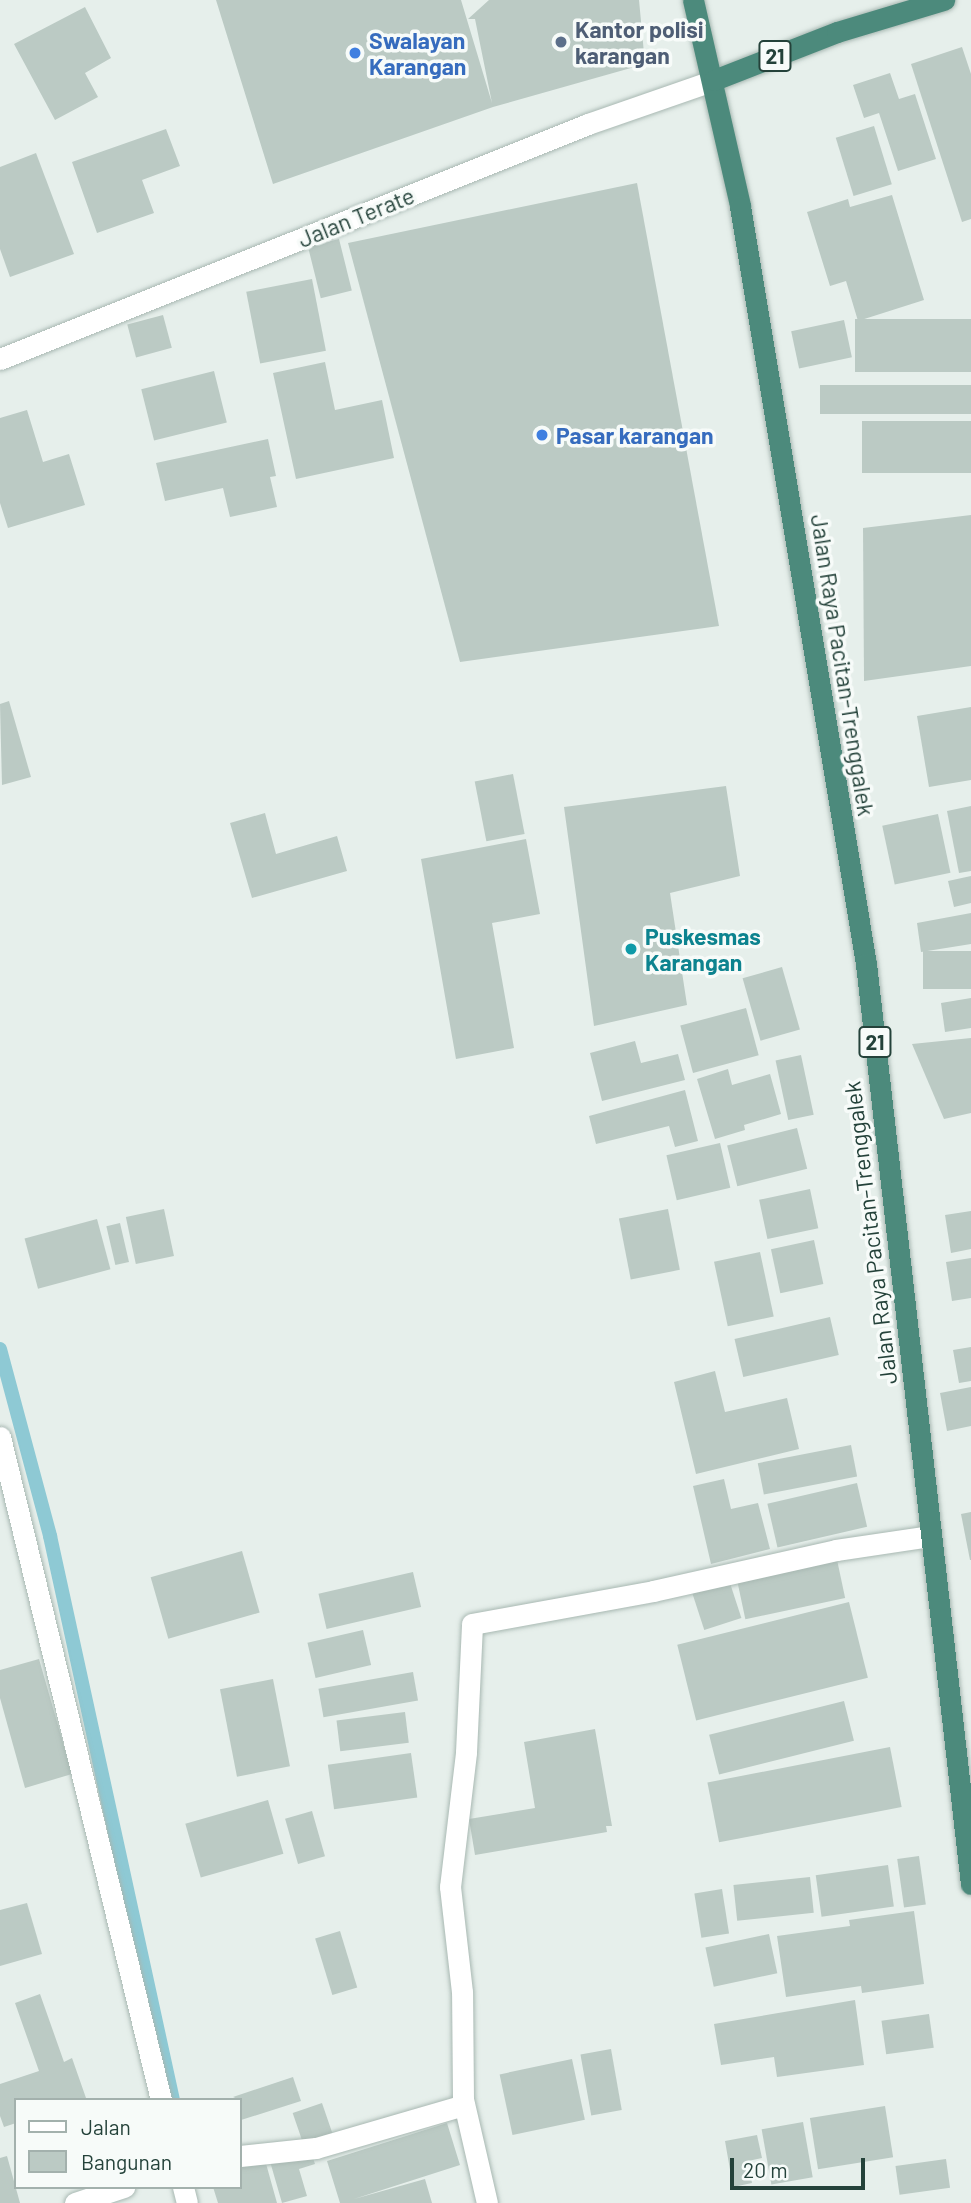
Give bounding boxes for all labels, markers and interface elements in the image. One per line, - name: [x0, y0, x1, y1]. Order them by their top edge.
- place label: Kantor polisi karangan: [575, 15, 704, 69]
- place label: Swalayan Karangan: [369, 26, 466, 80]
- marker: Kantor polisi karangan: [553, 34, 569, 50]
- road number: 21: [758, 38, 792, 74]
- marker: Swalayan Karangan: [347, 45, 363, 61]
- street label: Jalan Terate: [294, 181, 418, 253]
- place label: Pasar karangan: [556, 421, 714, 449]
- marker: Pasar karangan: [534, 427, 550, 443]
- street label: Jalan Raya Pacitan-Trenggalek: [806, 512, 880, 818]
- place label: Puskesmas Karangan: [645, 922, 761, 976]
- marker: Puskesmas Karangan: [623, 941, 639, 957]
- road number: 21: [858, 1024, 892, 1060]
- street label: Jalan Raya Pacitan-Trenggalek: [838, 1080, 902, 1386]
- legend: [14, 2098, 242, 2189]
- text: Jalan: [81, 2114, 131, 2139]
- scale bar: [733, 2144, 868, 2188]
- text: Bangunan: [81, 2149, 172, 2174]
- text: 20 m: [743, 2157, 788, 2182]

